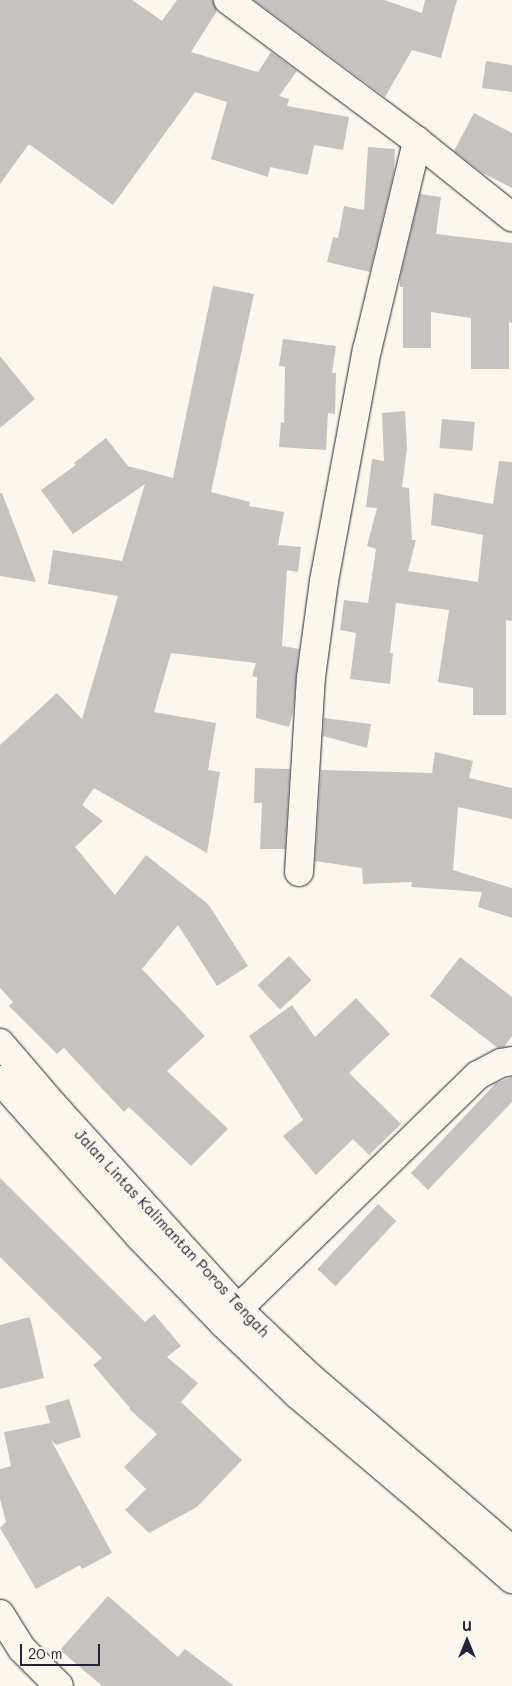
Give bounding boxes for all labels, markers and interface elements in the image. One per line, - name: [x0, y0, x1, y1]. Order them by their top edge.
- street label: Jalan Lintas Kalimantan Poros Tengah: [71, 1126, 273, 1340]
- north arrow: [442, 1616, 492, 1666]
- text: U: [462, 1616, 472, 1635]
- scale bar: [22, 1634, 102, 1666]
- text: 20 m: [28, 1643, 62, 1663]

